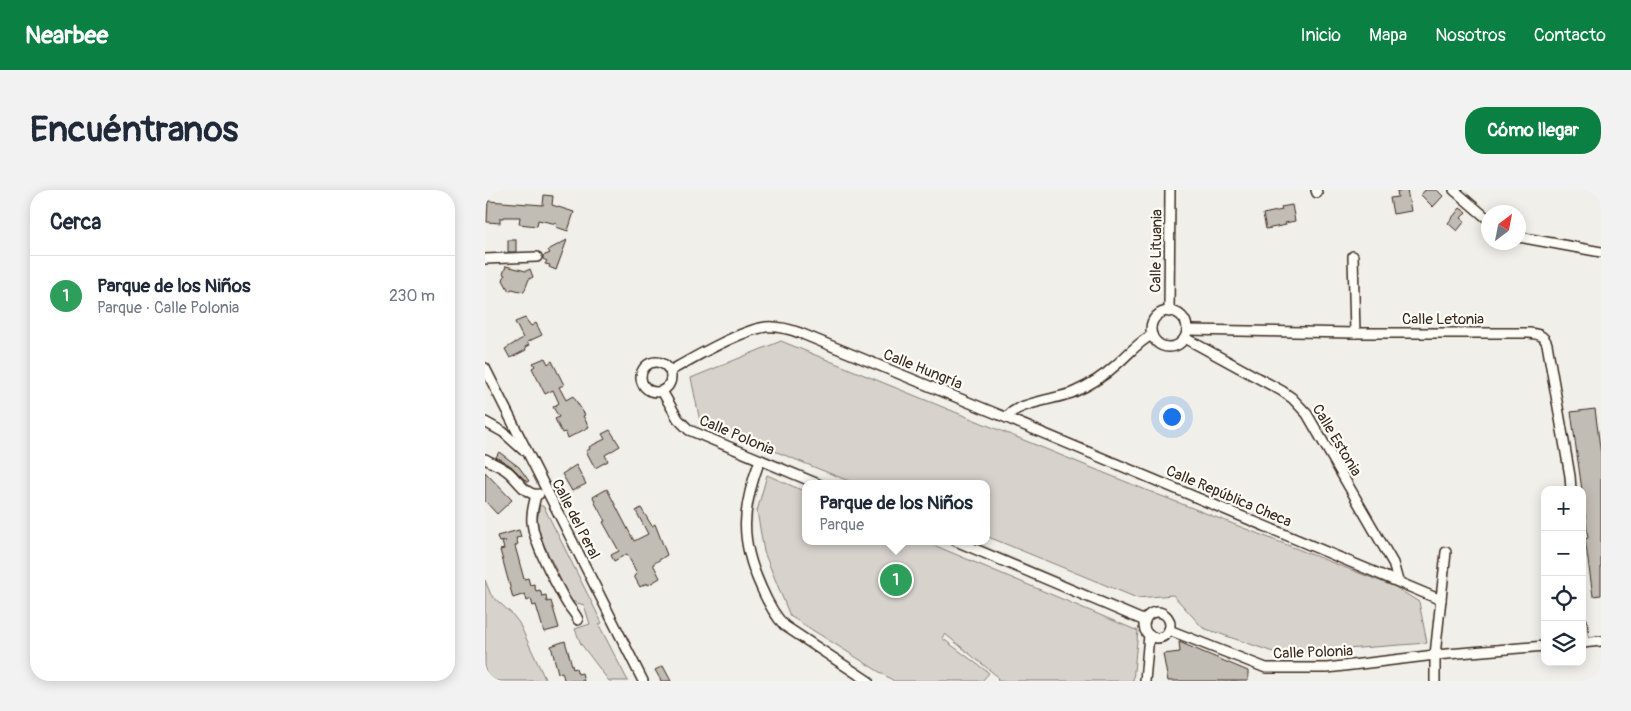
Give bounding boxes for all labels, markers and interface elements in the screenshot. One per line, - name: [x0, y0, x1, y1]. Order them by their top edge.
- text: Nearbee: [25, 21, 108, 50]
- text: Inicio: [1300, 24, 1341, 47]
- text: Mapa: [1369, 24, 1407, 47]
- text: Nosotros: [1435, 24, 1506, 47]
- text: Contacto: [1534, 24, 1606, 47]
- button: Cómo llegar: [1465, 107, 1601, 154]
- text: Encuéntranos: [30, 108, 238, 152]
- north arrow: [1481, 205, 1526, 250]
- text: Cerca: [50, 209, 101, 236]
- street label: Calle Lituania: [1146, 209, 1167, 293]
- text: Parque de los Niños: [97, 274, 250, 298]
- text: 1: [63, 286, 69, 306]
- text: 230 m: [389, 286, 435, 306]
- text: Parque · Calle Polonia: [97, 298, 239, 318]
- street label: Calle Letonia: [1402, 310, 1484, 329]
- street label: Calle Hungría: [880, 345, 965, 394]
- street label: Calle Estonia: [1308, 401, 1365, 480]
- your location: [1159, 404, 1185, 430]
- street label: Calle Polonia: [696, 411, 777, 460]
- street label: Calle República Checa: [1163, 461, 1295, 532]
- street label: Calle del Peral: [547, 476, 604, 562]
- popup: [802, 480, 990, 545]
- map controls: [1541, 486, 1586, 666]
- button: +: [1541, 486, 1586, 531]
- text: Parque de los Niños: [819, 491, 973, 515]
- text: Parque: [819, 515, 864, 535]
- button: −: [1541, 531, 1586, 576]
- pin: 1: [880, 561, 912, 599]
- button: locate: [1541, 576, 1586, 621]
- button: layers: [1541, 621, 1586, 666]
- street label: Calle Polonia: [1273, 642, 1353, 663]

